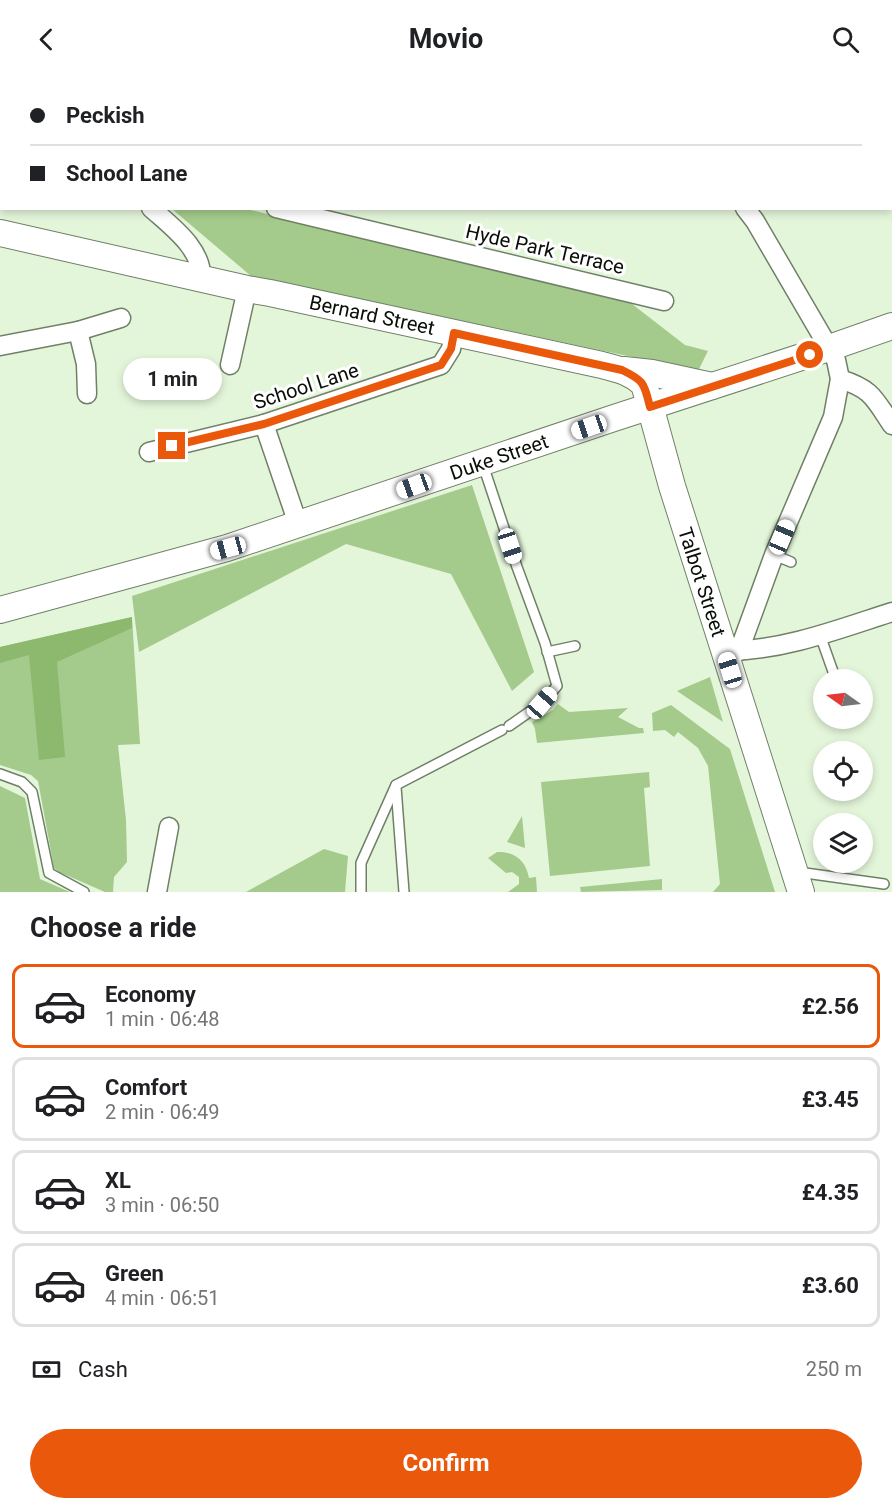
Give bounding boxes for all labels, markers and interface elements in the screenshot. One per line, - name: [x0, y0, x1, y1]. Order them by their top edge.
- icon: back: [30, 23, 63, 56]
- text: Movio: [409, 23, 483, 55]
- icon: search: [829, 23, 862, 56]
- text: Peckish: [66, 103, 145, 128]
- text: School Lane: [66, 161, 187, 186]
- street label: Hyde Park Terrace: [463, 219, 627, 279]
- street label: Bernard Street: [307, 290, 437, 340]
- route start: [796, 341, 823, 368]
- street label: School Lane: [250, 358, 362, 414]
- callout: 1 min: [122, 359, 222, 401]
- text: 1 min: [147, 367, 198, 391]
- car: [569, 413, 609, 441]
- street label: Duke Street: [447, 429, 551, 485]
- route end: [158, 432, 185, 459]
- car: [394, 471, 434, 501]
- car: [767, 517, 797, 557]
- street label: Talbot Street: [673, 524, 731, 640]
- car: [496, 526, 524, 566]
- car: [208, 535, 248, 561]
- car: [716, 650, 744, 690]
- north arrow: [813, 669, 873, 729]
- map controls: [813, 669, 873, 873]
- car: [523, 684, 561, 722]
- button: locate: [813, 741, 873, 801]
- button: layers: [813, 813, 873, 873]
- text: Choose a ride: [30, 912, 196, 944]
- icon: car: [33, 979, 87, 1033]
- text: Economy: [105, 982, 196, 1007]
- text: £2.56: [802, 994, 859, 1019]
- text: 1 min · 06:48: [105, 1007, 220, 1031]
- icon: car: [33, 1072, 87, 1126]
- text: Comfort: [105, 1075, 187, 1100]
- text: £3.45: [802, 1087, 859, 1112]
- text: 2 min · 06:49: [105, 1100, 220, 1124]
- icon: car: [33, 1165, 87, 1219]
- text: XL: [105, 1168, 131, 1193]
- text: £4.35: [802, 1180, 859, 1205]
- text: 3 min · 06:50: [105, 1193, 220, 1217]
- icon: car: [33, 1258, 87, 1312]
- text: Green: [105, 1261, 164, 1286]
- text: £3.60: [802, 1273, 859, 1298]
- text: 4 min · 06:51: [105, 1286, 220, 1310]
- icon: cash: [30, 1353, 63, 1386]
- text: Cash: [78, 1357, 128, 1382]
- text: 250 m: [806, 1357, 862, 1381]
- button: Confirm: [30, 1429, 862, 1498]

